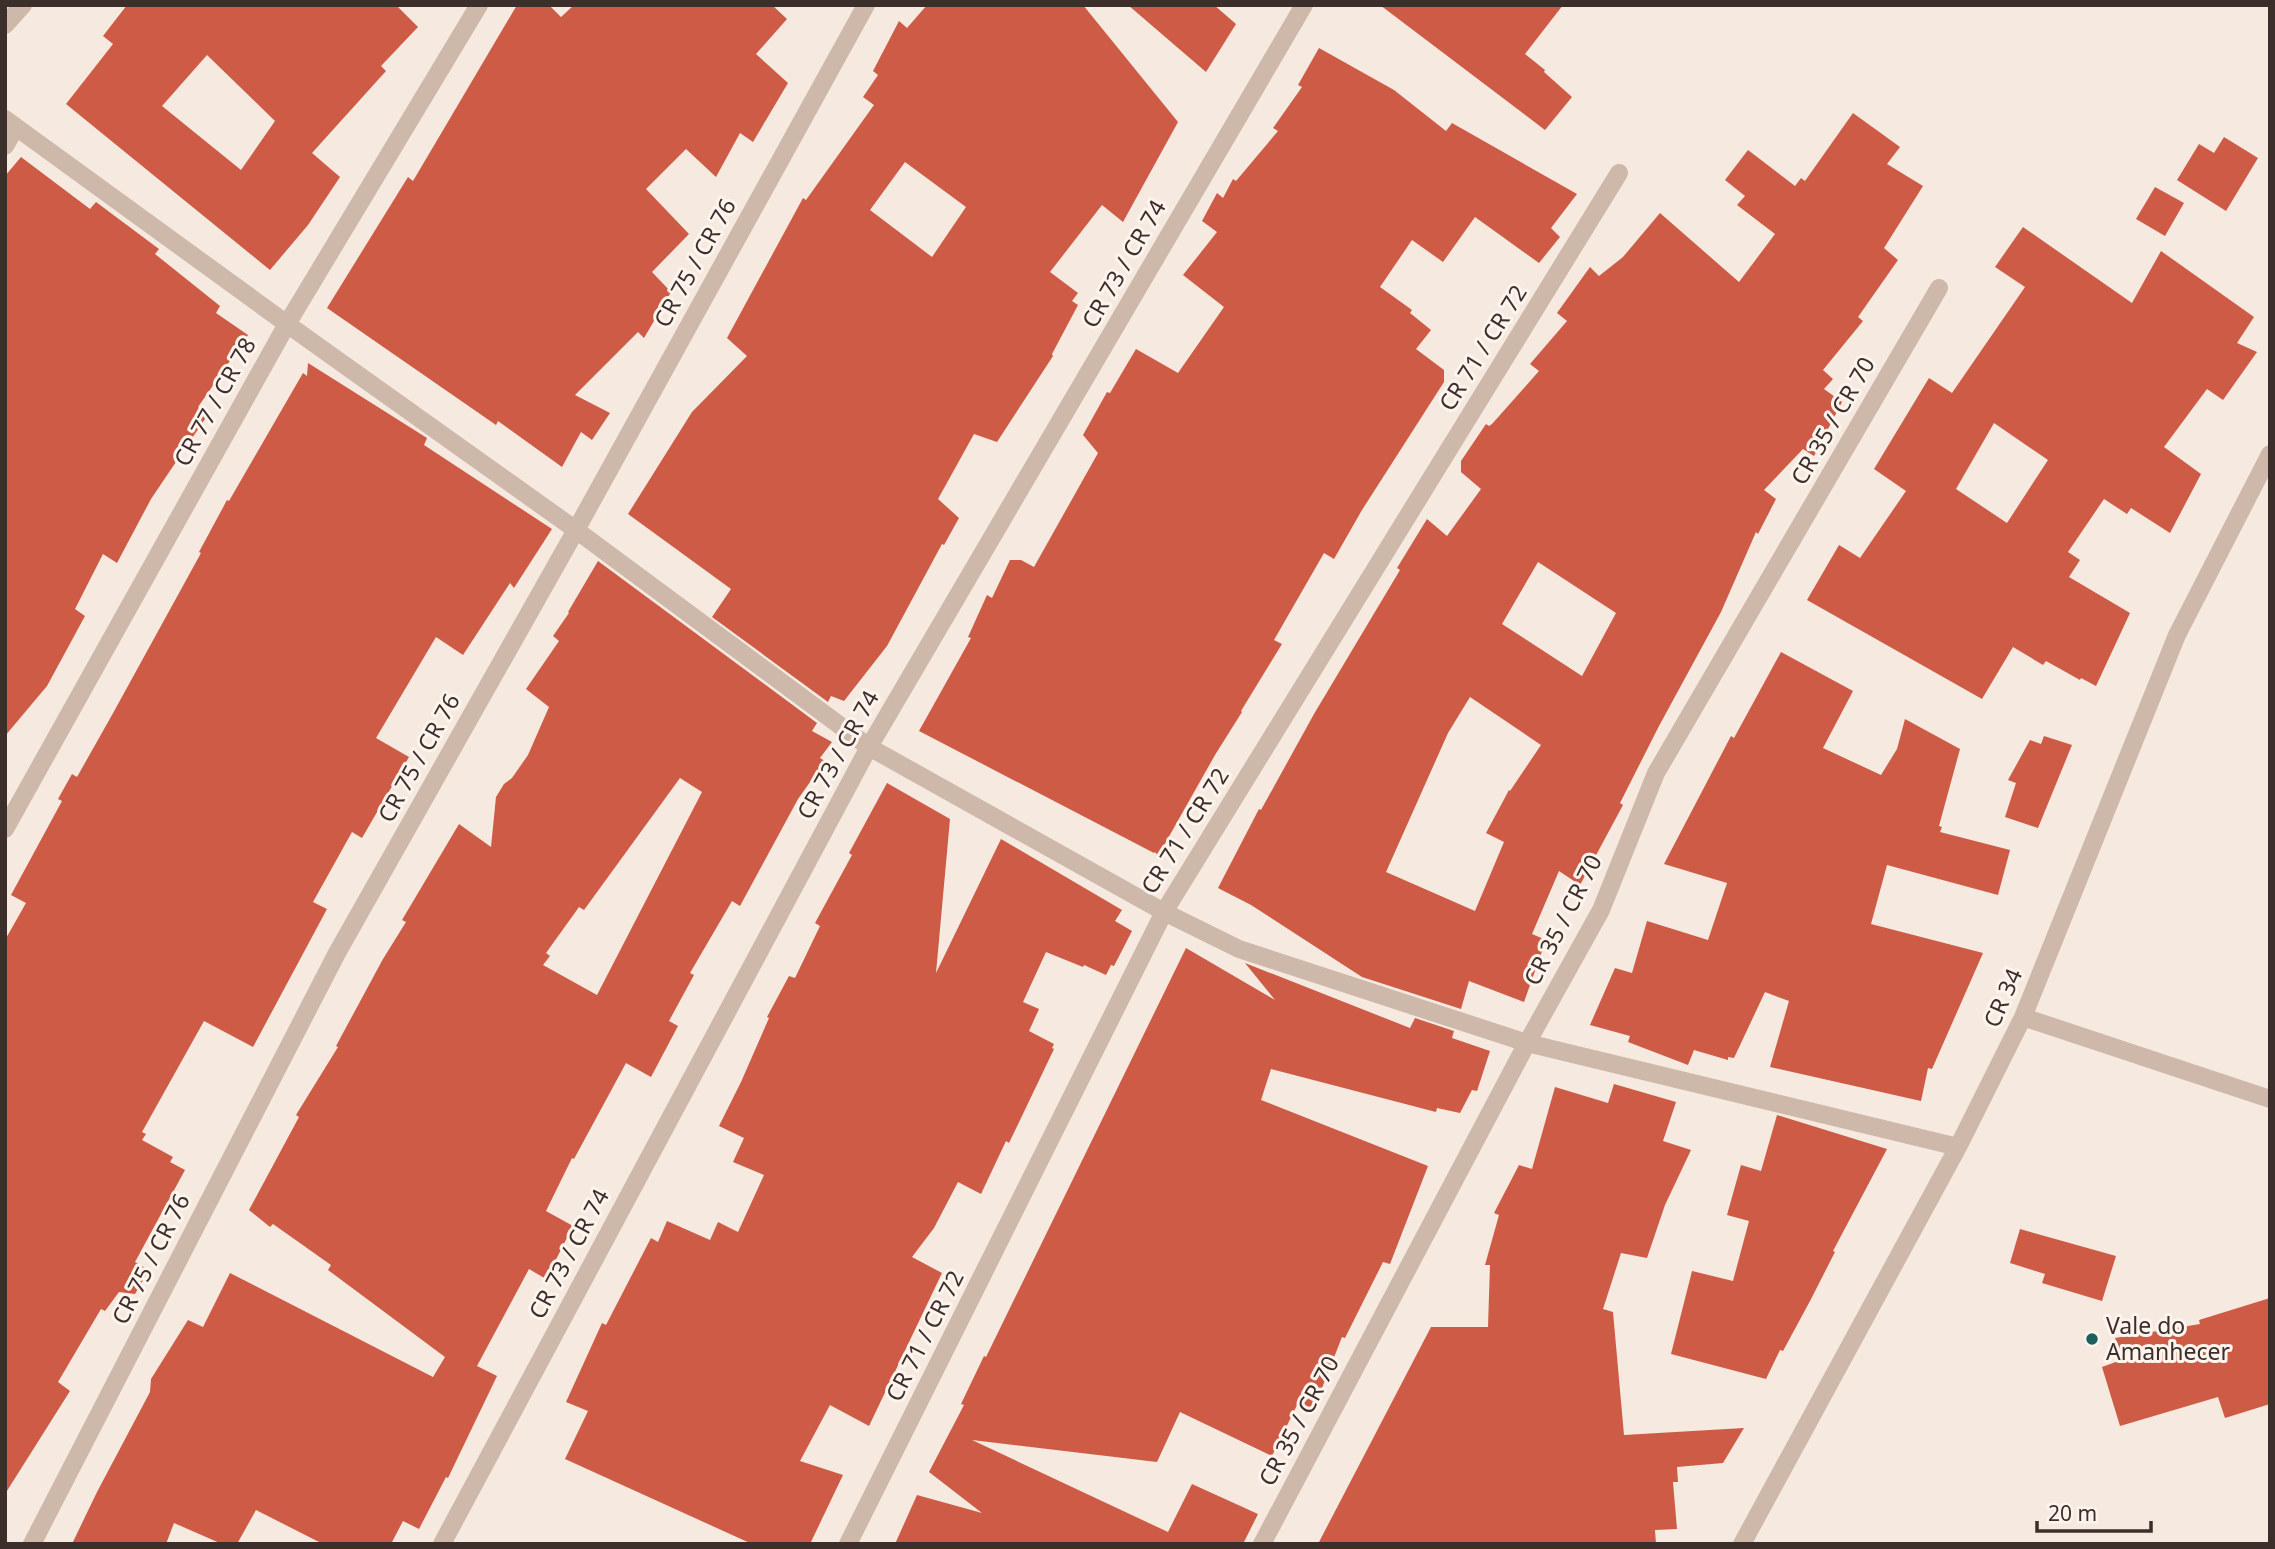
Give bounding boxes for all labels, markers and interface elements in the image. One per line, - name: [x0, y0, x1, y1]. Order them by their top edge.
- street label: CR 75 / CR 76: [646, 192, 743, 333]
- street label: CR 73 / CR 74: [1074, 194, 1173, 333]
- street label: CR 71 / CR 72: [1431, 278, 1534, 416]
- street label: CR 77 / CR 78: [166, 331, 263, 472]
- street label: CR 35 / CR 70: [1783, 351, 1882, 490]
- street label: CR 73 / CR 74: [789, 684, 886, 825]
- street label: CR 75 / CR 76: [370, 687, 467, 828]
- street label: CR 71 / CR 72: [1133, 761, 1236, 899]
- street label: CR 35 / CR 70: [1515, 849, 1609, 990]
- street label: CR 34: [1975, 963, 2029, 1032]
- street label: CR 73 / CR 74: [520, 1183, 616, 1324]
- street label: CR 75 / CR 76: [103, 1188, 197, 1329]
- street label: CR 71 / CR 72: [877, 1265, 971, 1406]
- place label: Vale do Amanhecer: [2106, 1309, 2231, 1367]
- marker: Vale do Amanhecer: [2084, 1331, 2100, 1347]
- street label: CR 35 / CR 70: [1250, 1350, 1346, 1491]
- scale bar: [2037, 1490, 2151, 1534]
- text: 20 m: [2048, 1499, 2097, 1527]

